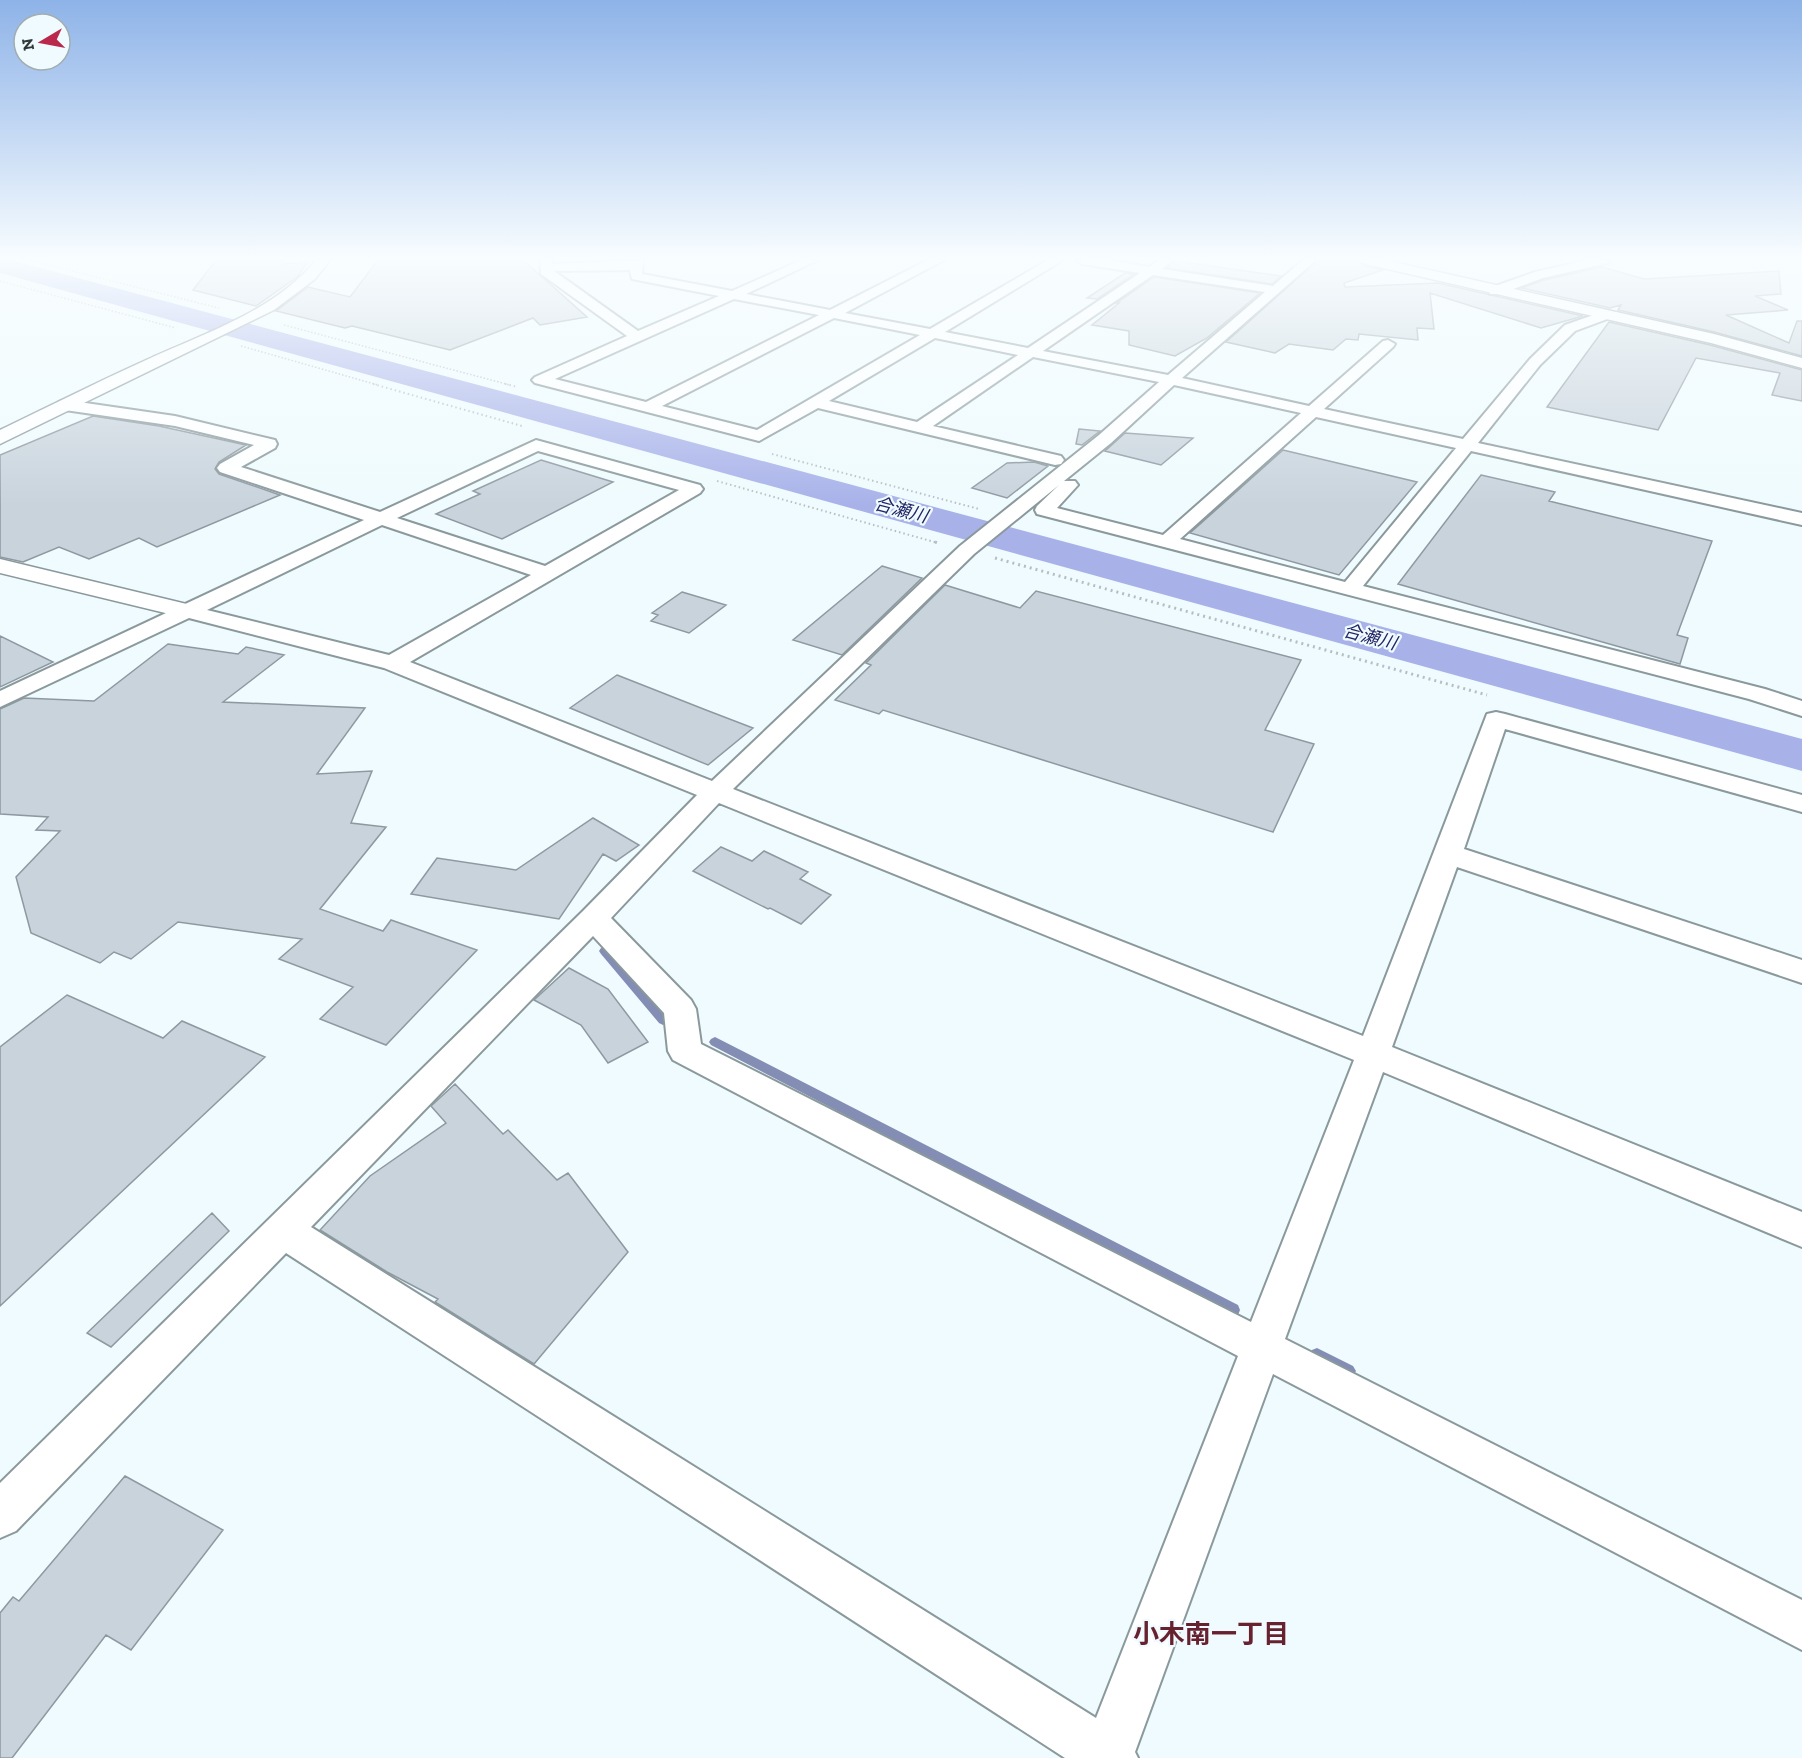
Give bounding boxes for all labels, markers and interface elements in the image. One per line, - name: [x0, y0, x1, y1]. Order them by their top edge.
- north arrow: [12, 12, 72, 72]
- text: N: [17, 37, 38, 52]
- water label: 合瀬川: [872, 492, 932, 528]
- water label: 合瀬川: [1341, 619, 1401, 655]
- district label: 小木南一丁目: [1133, 1618, 1289, 1650]

